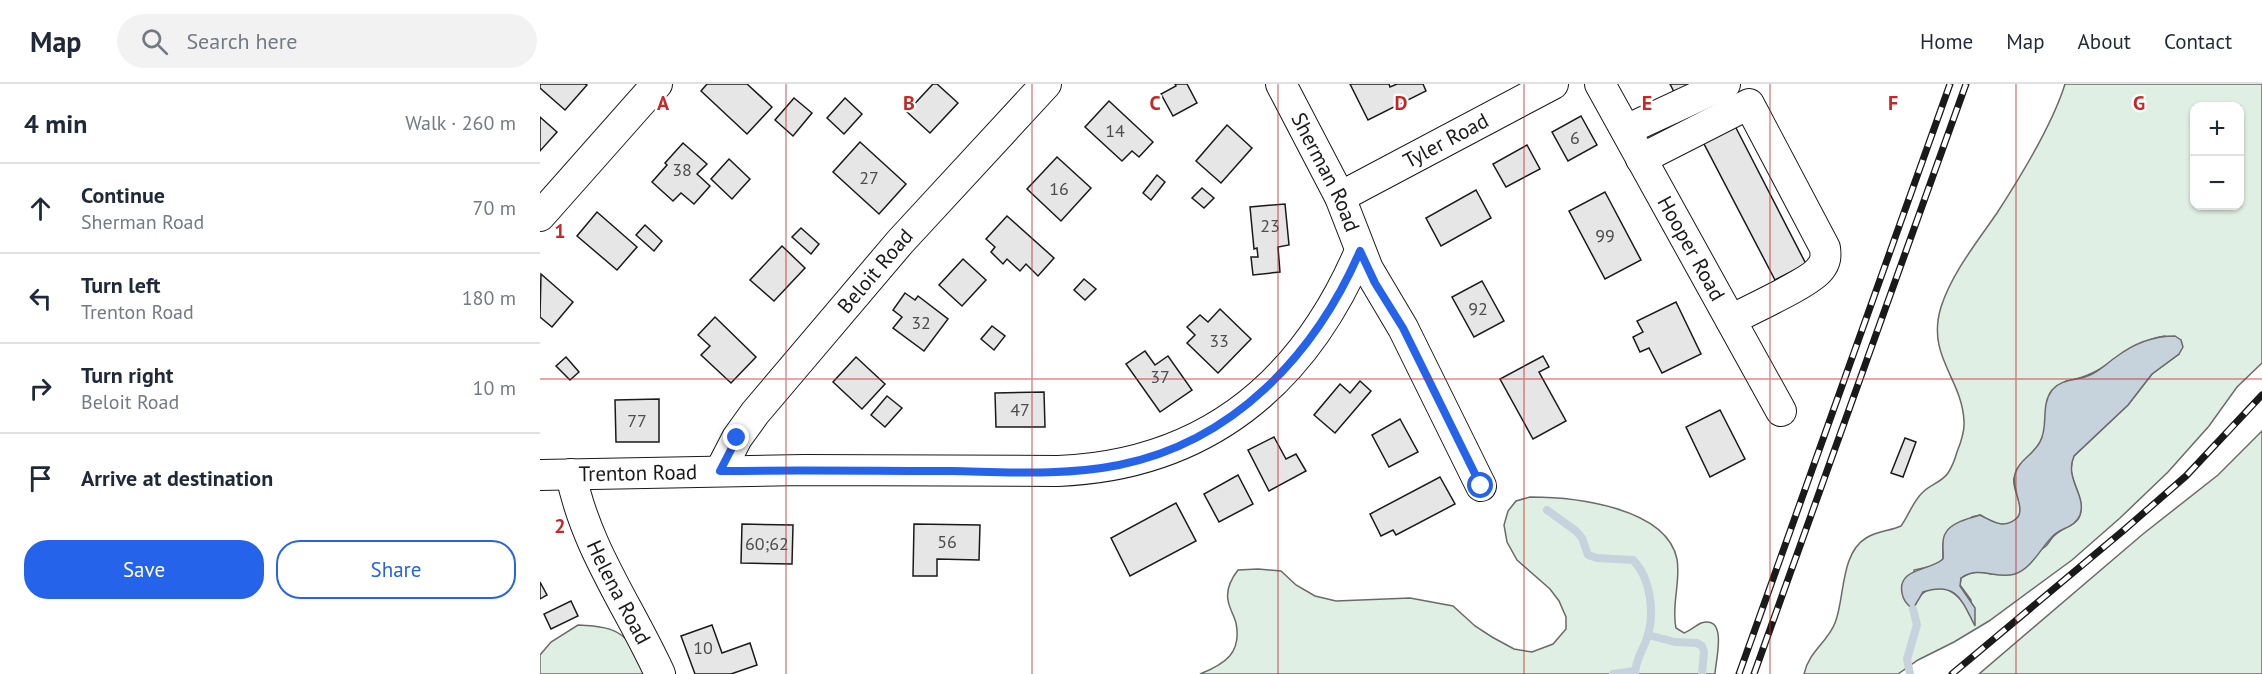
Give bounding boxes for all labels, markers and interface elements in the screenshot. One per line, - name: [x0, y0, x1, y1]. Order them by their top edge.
- search box: [117, 14, 537, 68]
- text: Map: [30, 23, 81, 60]
- icon: search: [138, 25, 171, 58]
- text: Search here: [186, 27, 297, 55]
- text: Home: [1920, 28, 1973, 55]
- text: Map: [2006, 28, 2045, 55]
- text: About: [2078, 28, 2131, 55]
- text: Contact: [2164, 28, 2232, 55]
- text: A: [657, 90, 670, 116]
- text: B: [903, 90, 915, 116]
- text: C: [1149, 90, 1161, 116]
- text: D: [1395, 90, 1408, 116]
- text: E: [1642, 90, 1652, 116]
- text: F: [1888, 90, 1898, 116]
- text: G: [2133, 90, 2145, 116]
- map controls: [2190, 102, 2244, 210]
- button: +: [2190, 102, 2244, 156]
- text: 4 min: [24, 107, 87, 140]
- street label: Tyler Road: [1398, 107, 1493, 174]
- street label: Sherman Road: [1285, 108, 1366, 236]
- text: Walk · 260 m: [405, 110, 516, 136]
- house number: 14: [1105, 119, 1125, 142]
- house number: 6: [1570, 126, 1580, 149]
- button: −: [2190, 156, 2244, 210]
- house number: 38: [672, 158, 692, 181]
- house number: 27: [859, 166, 879, 189]
- house number: 16: [1049, 177, 1069, 200]
- text: Continue: [81, 181, 165, 209]
- street label: Hooper Road: [1652, 191, 1731, 306]
- icon: ahead: [24, 192, 57, 225]
- text: 70 m: [473, 195, 516, 221]
- text: Sherman Road: [81, 209, 204, 235]
- house number: 23: [1260, 214, 1280, 237]
- text: 1: [554, 218, 566, 244]
- street label: Beloit Road: [831, 223, 919, 319]
- house number: 99: [1595, 224, 1615, 247]
- text: Turn left: [81, 271, 161, 299]
- icon: left: [24, 282, 57, 315]
- text: 180 m: [462, 285, 516, 311]
- house number: 92: [1468, 297, 1488, 320]
- text: Trenton Road: [81, 299, 194, 325]
- house number: 32: [911, 311, 931, 334]
- house number: 33: [1209, 329, 1229, 352]
- text: Turn right: [81, 361, 173, 389]
- house number: 37: [1150, 365, 1170, 388]
- icon: right: [24, 372, 57, 405]
- text: 10 m: [473, 375, 516, 401]
- text: Beloit Road: [81, 389, 179, 415]
- house number: 47: [1010, 398, 1030, 421]
- house number: 77: [627, 409, 647, 432]
- route end: [723, 424, 749, 450]
- street label: Trenton Road: [578, 458, 697, 487]
- icon: arrive: [24, 462, 57, 495]
- text: Arrive at destination: [81, 464, 273, 492]
- route start: [1467, 472, 1493, 498]
- text: 2: [554, 513, 566, 539]
- house number: 56: [937, 530, 957, 553]
- house number: 60;62: [745, 532, 789, 555]
- street label: Helena Road: [581, 536, 657, 649]
- button: Save: [24, 540, 264, 599]
- button: Share: [276, 540, 516, 599]
- house number: 10: [693, 636, 713, 659]

